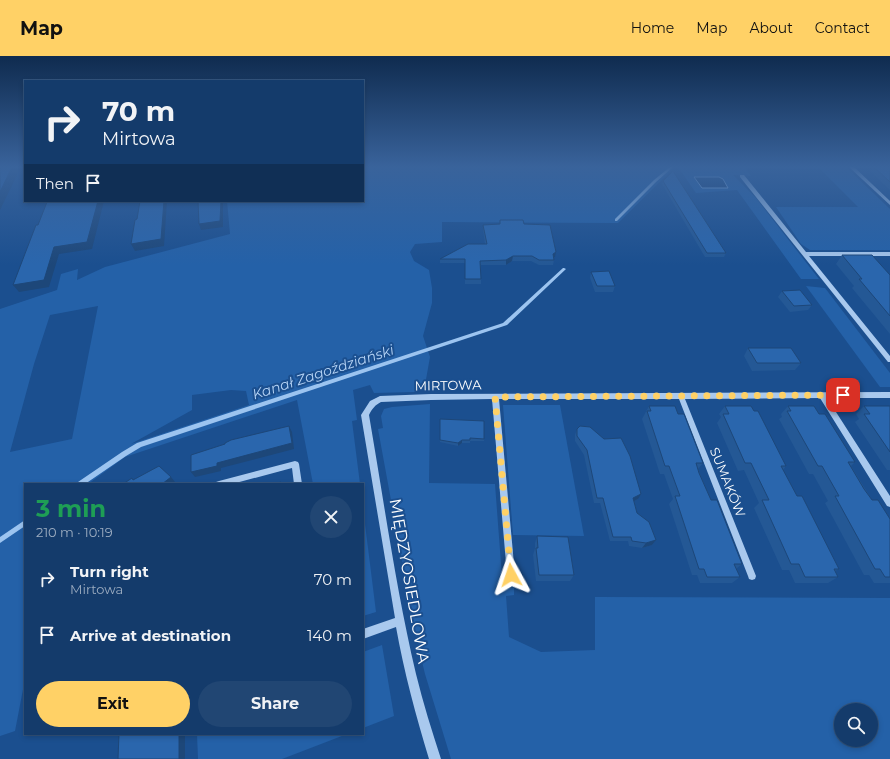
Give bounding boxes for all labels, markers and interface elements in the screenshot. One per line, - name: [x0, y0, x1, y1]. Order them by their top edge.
- text: Map: [20, 17, 63, 40]
- text: Home: [631, 19, 674, 37]
- text: Map: [696, 19, 727, 37]
- text: About: [749, 19, 793, 37]
- text: Contact: [815, 19, 870, 37]
- text: 70 m: [102, 94, 175, 128]
- icon: right: [36, 96, 88, 148]
- text: Mirtowa: [102, 128, 176, 150]
- icon: arrive: [82, 172, 104, 194]
- text: Then: [36, 174, 74, 193]
- water label: Kanał Zagoździański: [250, 341, 396, 403]
- street label: MIRTOWA: [414, 376, 482, 394]
- pin: [826, 378, 860, 412]
- icon: arrive: [832, 384, 854, 406]
- street label: SUMAKÓW: [707, 445, 749, 519]
- text: 3 min: [36, 494, 106, 523]
- button: close: [310, 496, 352, 538]
- street label: MIĘDZYOSIEDLOWA: [386, 497, 433, 665]
- text: 210 m · 10:19: [36, 524, 113, 540]
- position arrow: [490, 554, 532, 596]
- text: Turn right: [70, 562, 149, 581]
- icon: right: [36, 568, 58, 590]
- text: 70 m: [314, 570, 352, 589]
- text: Mirtowa: [70, 581, 123, 597]
- icon: arrive: [36, 624, 58, 646]
- text: Arrive at destination: [70, 626, 231, 645]
- text: 140 m: [307, 626, 352, 645]
- button: Exit: [36, 681, 190, 727]
- button: Share: [198, 681, 352, 727]
- map controls: [834, 703, 878, 747]
- button: search: [834, 703, 878, 747]

